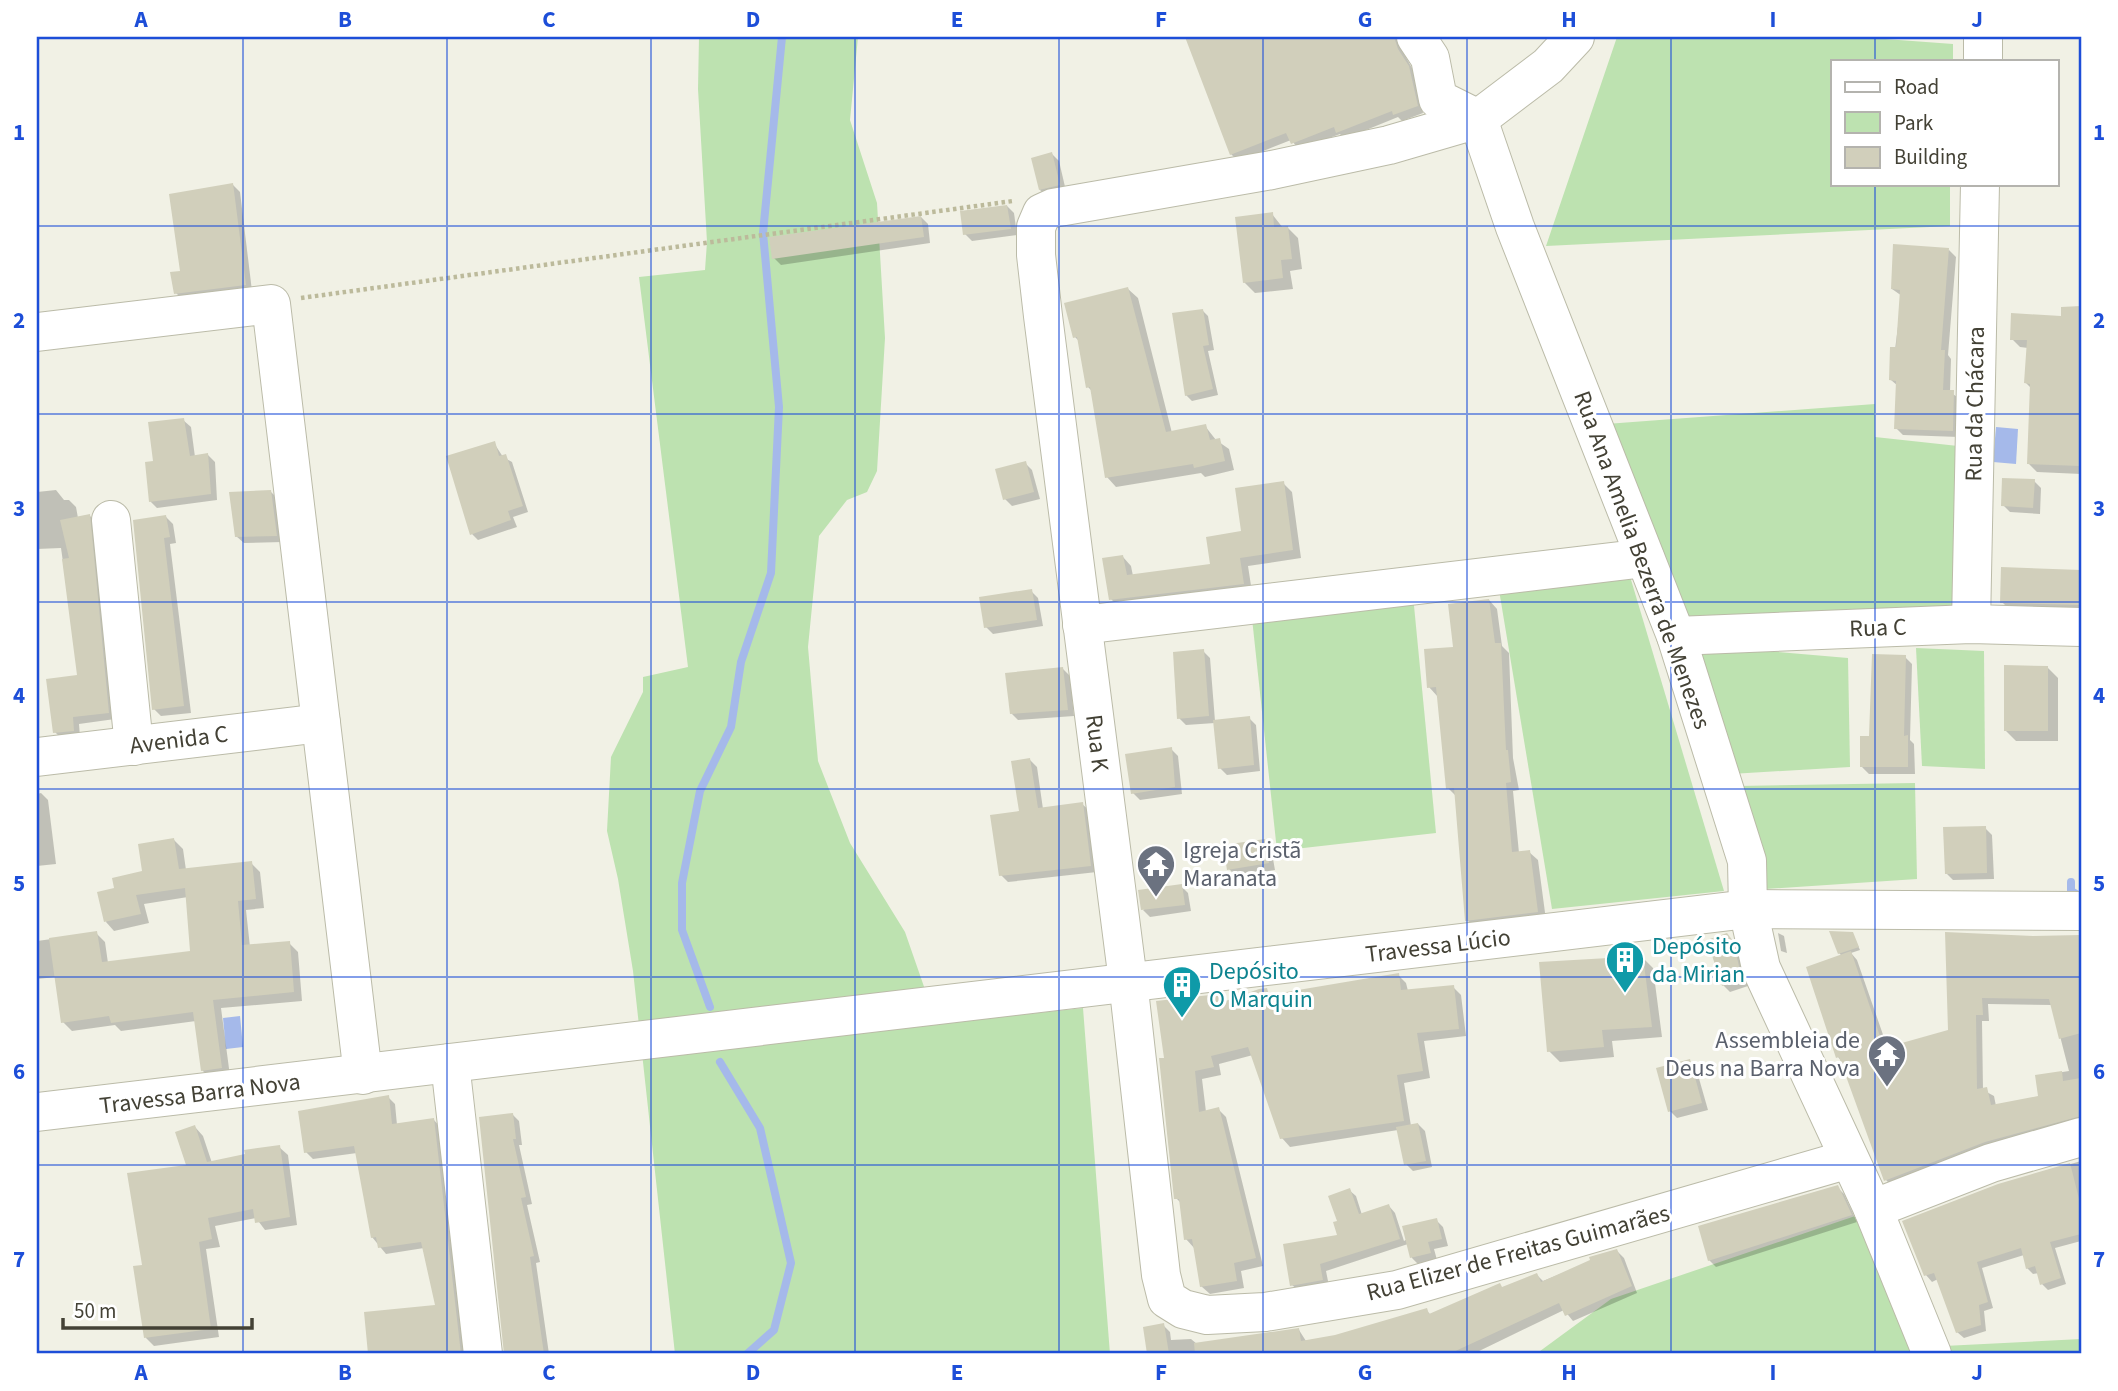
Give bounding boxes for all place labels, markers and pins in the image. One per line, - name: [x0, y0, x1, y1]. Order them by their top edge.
- place label: Igreja Cristã Maranata: [1183, 833, 1301, 896]
- temple icon: Igreja Cristã Maranata: [1135, 843, 1177, 898]
- place label: Depósito da Mirian: [1652, 929, 1745, 992]
- building icon: Depósito da Mirian: [1604, 939, 1646, 994]
- place label: Depósito O Marquin: [1209, 954, 1313, 1017]
- building icon: Depósito O Marquin: [1161, 964, 1203, 1019]
- place label: Assembleia de Deus na Barra Nova: [1665, 1023, 1860, 1086]
- temple icon: Assembleia de Deus na Barra Nova: [1866, 1033, 1908, 1088]

